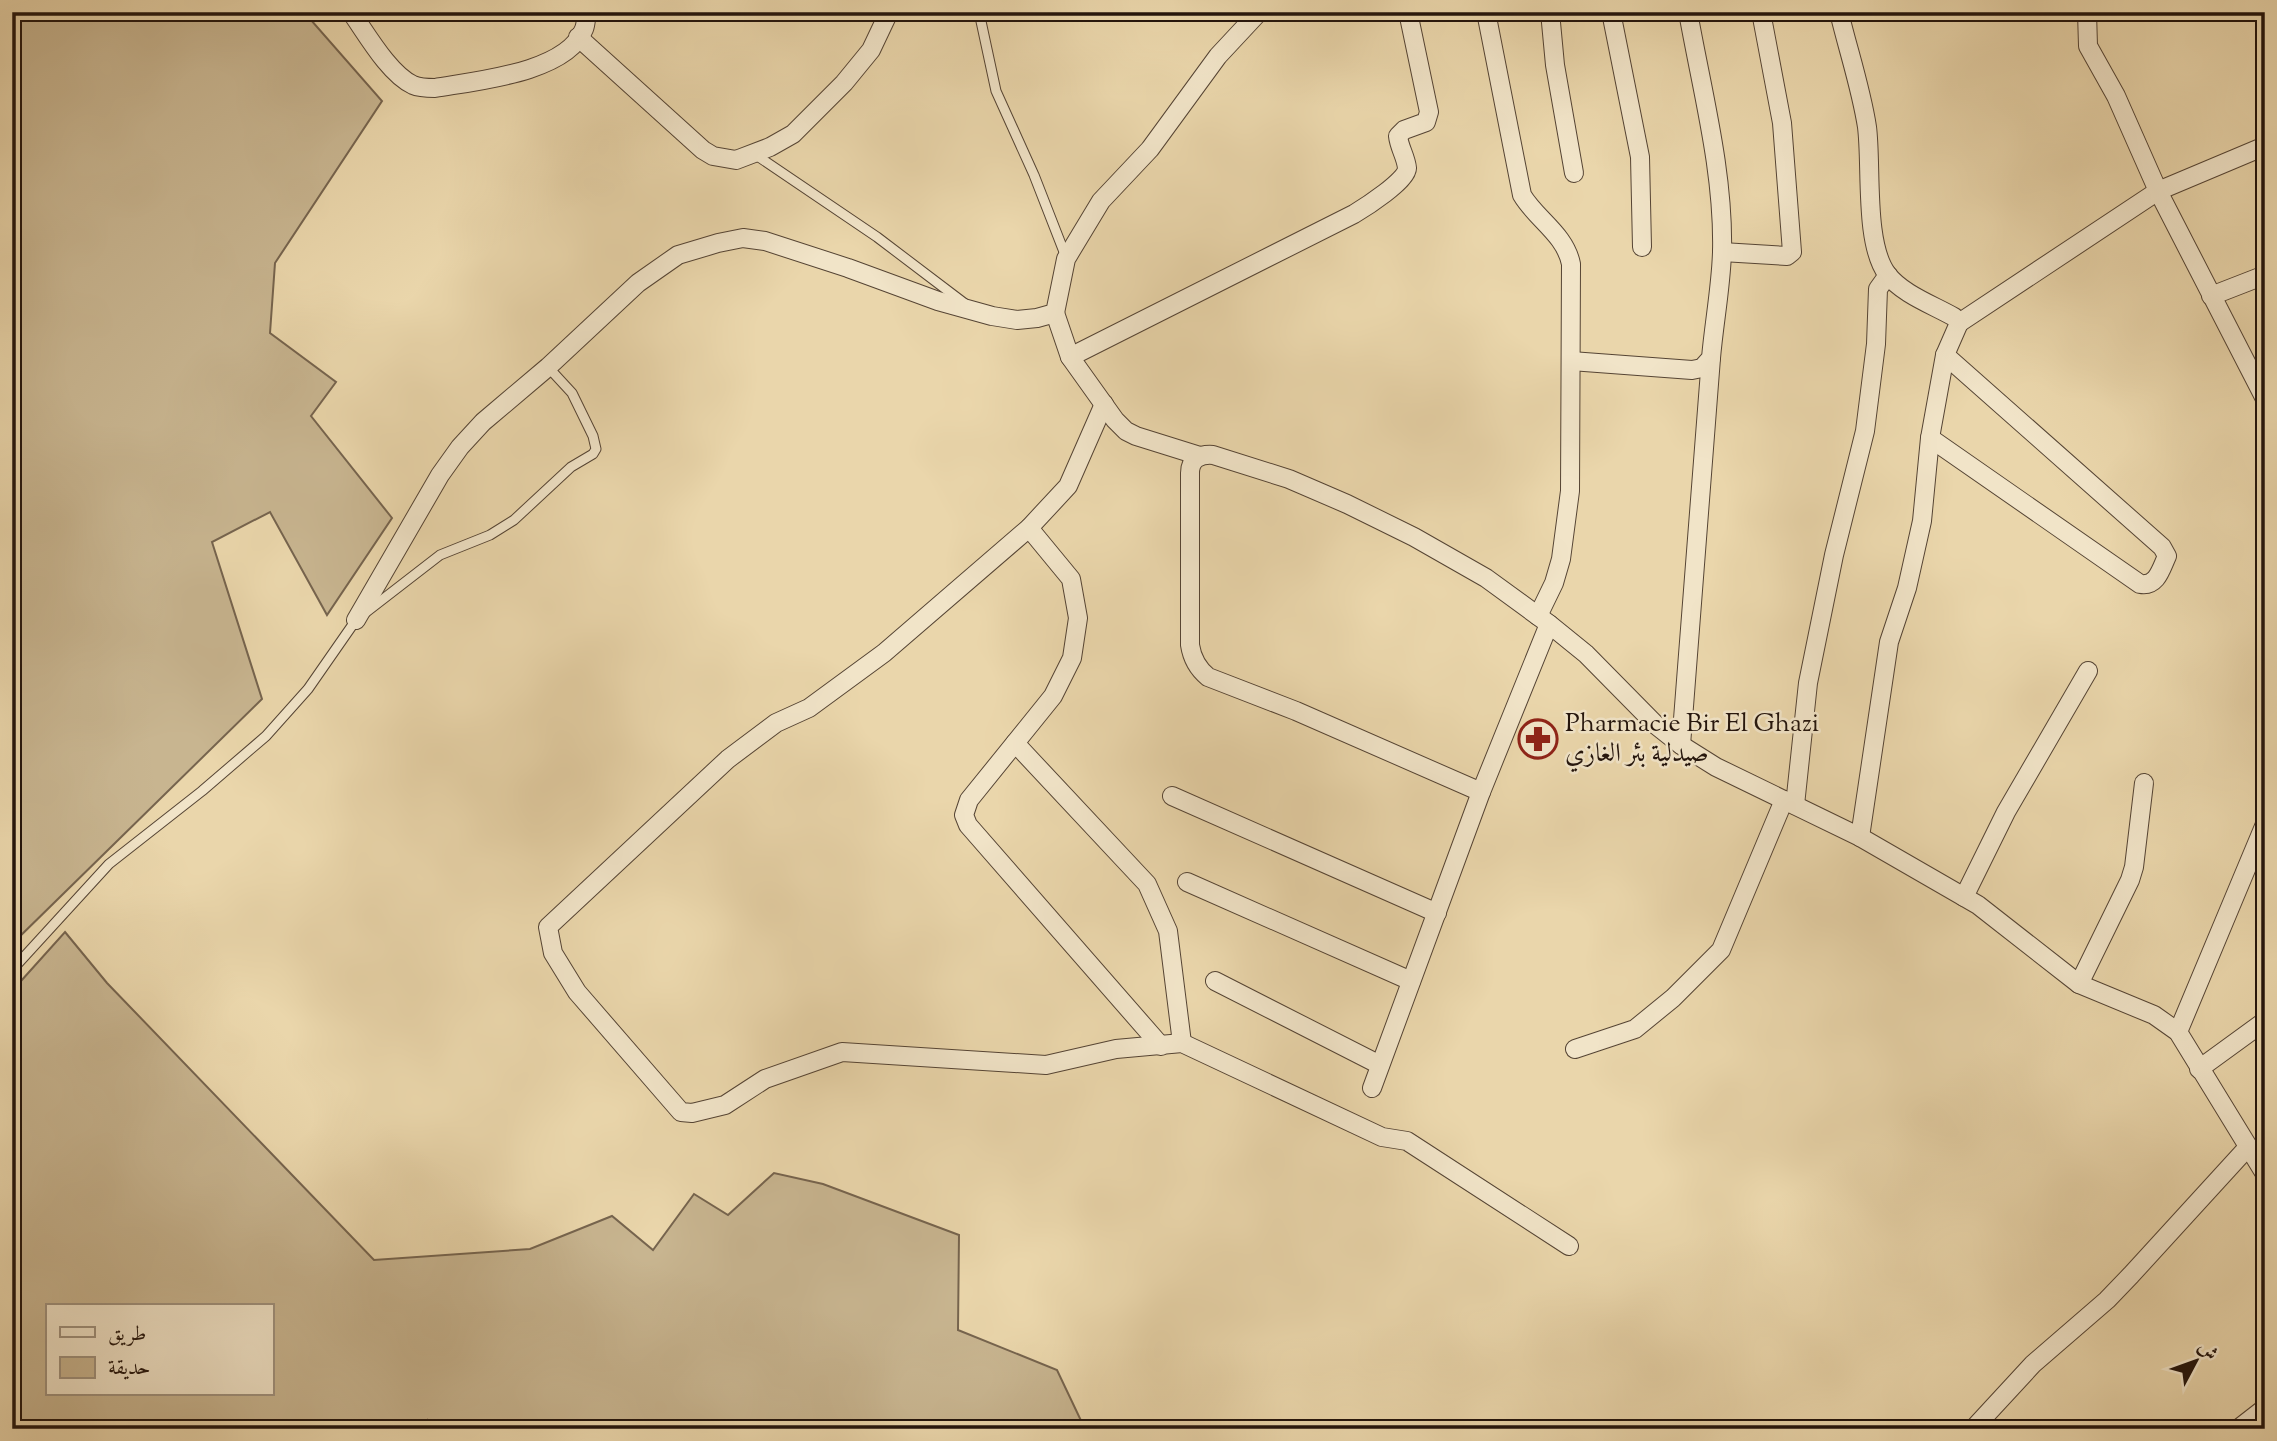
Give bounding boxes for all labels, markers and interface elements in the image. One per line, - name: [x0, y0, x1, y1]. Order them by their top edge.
- place label: Pharmacie Bir El Ghazi صيدلية بئر الغازي: [1565, 706, 1819, 773]
- pharmacy icon: Pharmacie Bir El Ghazi صيدلية بئر الغازي: [1517, 718, 1559, 760]
- legend: [46, 1304, 273, 1396]
- text: طريق: [108, 1320, 146, 1350]
- north arrow: [2162, 1326, 2232, 1396]
- text: ش: [2191, 1336, 2223, 1367]
- text: حديقة: [108, 1354, 151, 1384]

